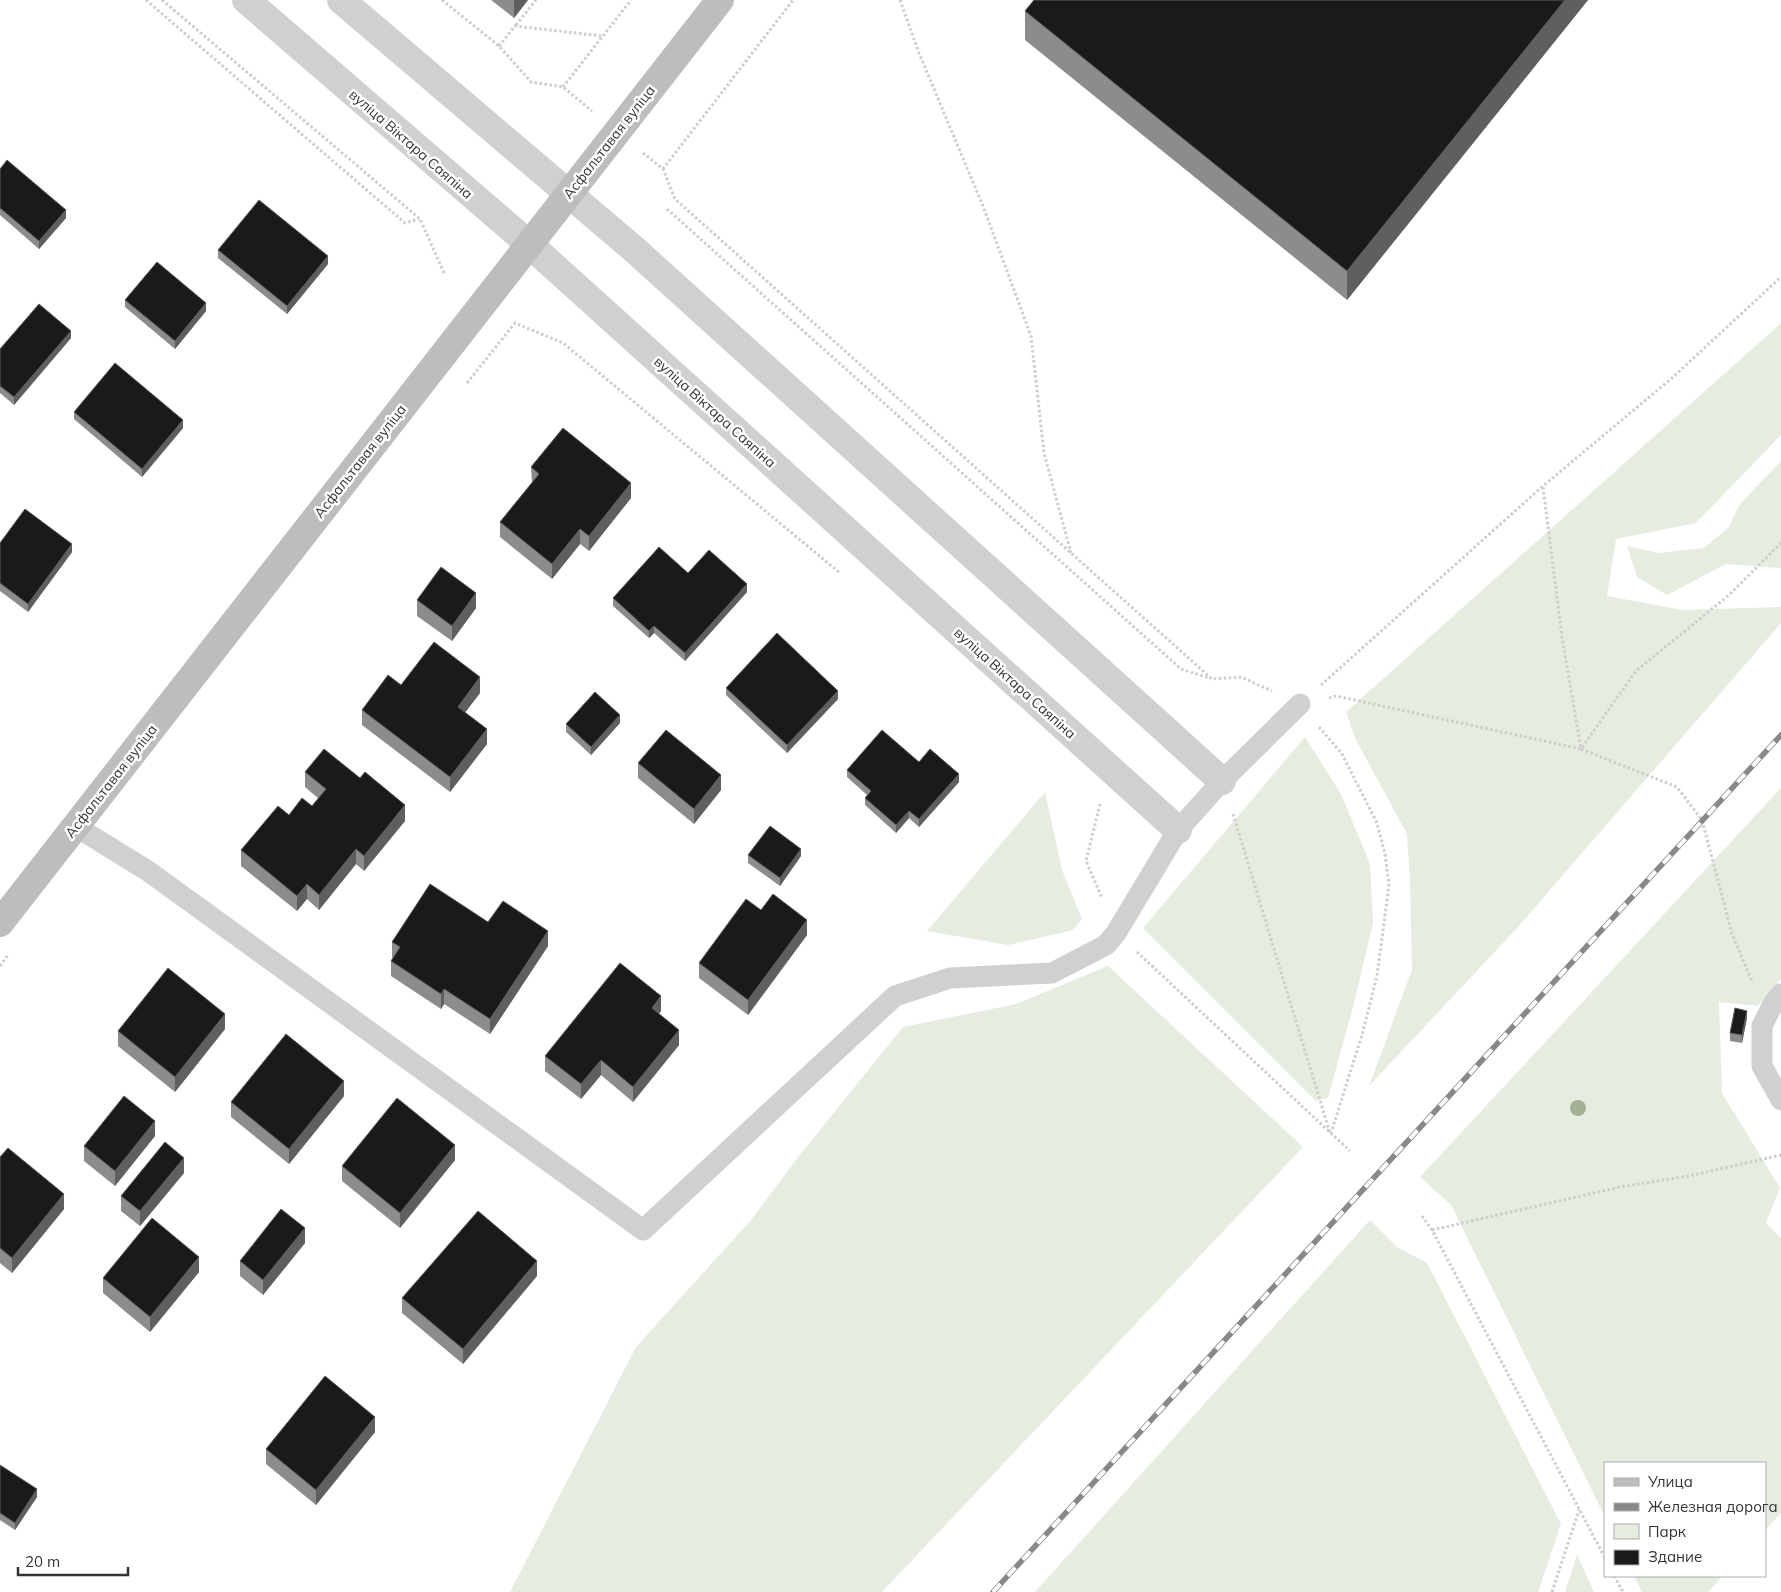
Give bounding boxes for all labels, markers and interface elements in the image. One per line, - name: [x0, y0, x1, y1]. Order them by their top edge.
- street label: Асфальтавая вуліца: [559, 82, 659, 202]
- street label: вуліца Віктара Саяпіна: [345, 85, 477, 203]
- street label: вуліца Віктара Саяпіна: [650, 352, 780, 472]
- street label: Асфальтавая вуліца: [310, 401, 410, 521]
- street label: вуліца Віктара Саяпіна: [950, 623, 1080, 743]
- street label: Асфальтавая вуліца: [61, 721, 161, 841]
- legend: [1604, 1462, 1766, 1577]
- text: Улица: [1647, 1472, 1693, 1491]
- text: Железная дорога: [1648, 1497, 1778, 1516]
- text: Парк: [1648, 1522, 1687, 1541]
- scale bar: [18, 1544, 128, 1576]
- text: Здание: [1648, 1547, 1702, 1566]
- text: 20 m: [25, 1552, 60, 1571]

